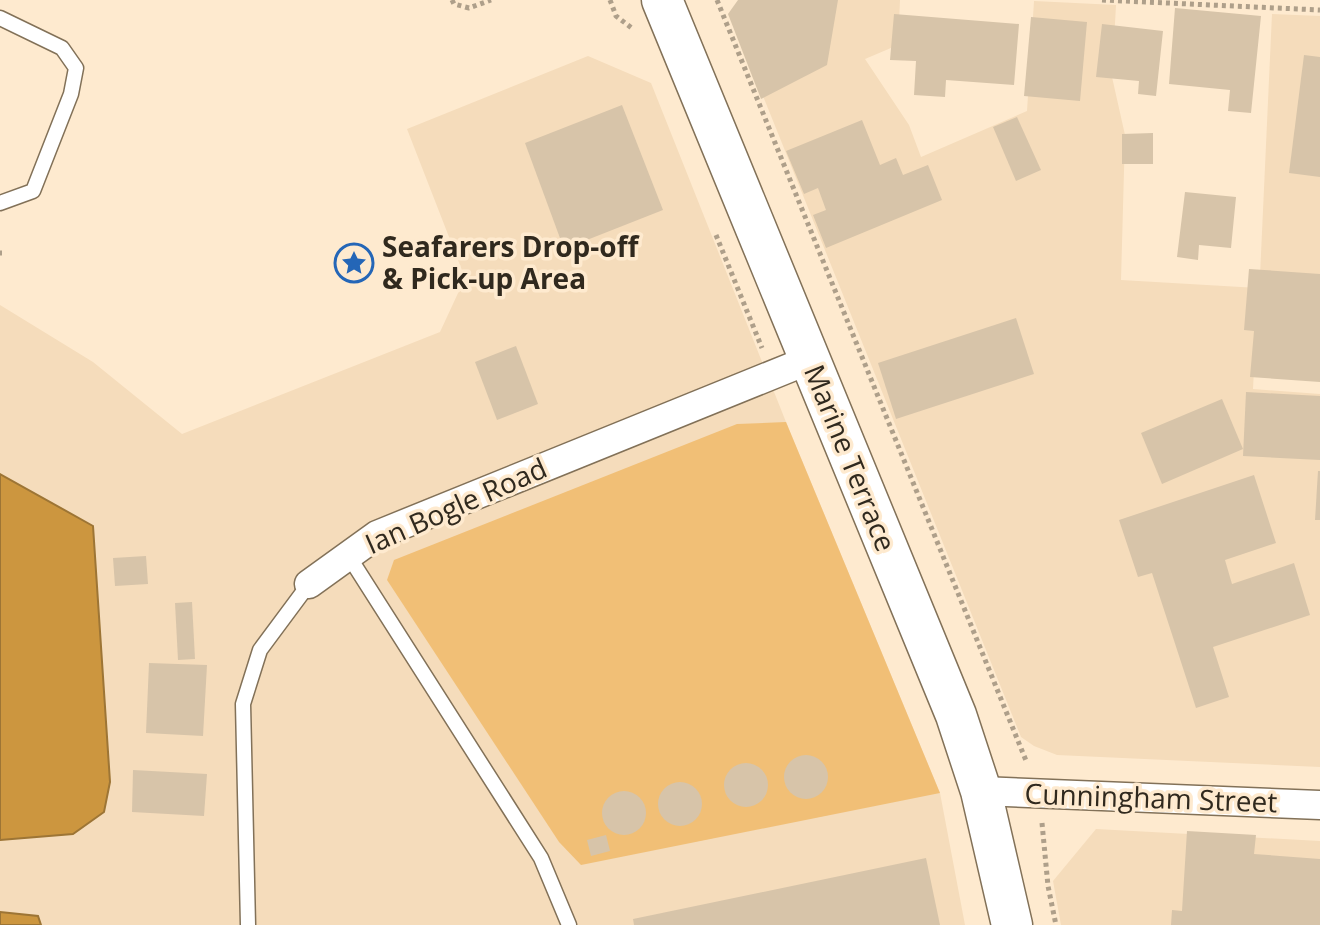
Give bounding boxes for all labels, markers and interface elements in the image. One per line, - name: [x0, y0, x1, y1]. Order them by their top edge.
- place label: Seafarers Drop-off & Pick-up Area: [382, 227, 640, 297]
- place icon: Seafarers Drop-off & Pick-up Area: [333, 242, 375, 284]
- street label: Marine Terrace: [796, 359, 906, 557]
- street label: Ian Bogle Road: [359, 448, 552, 562]
- street label: Cunningham Street: [1024, 774, 1278, 820]

